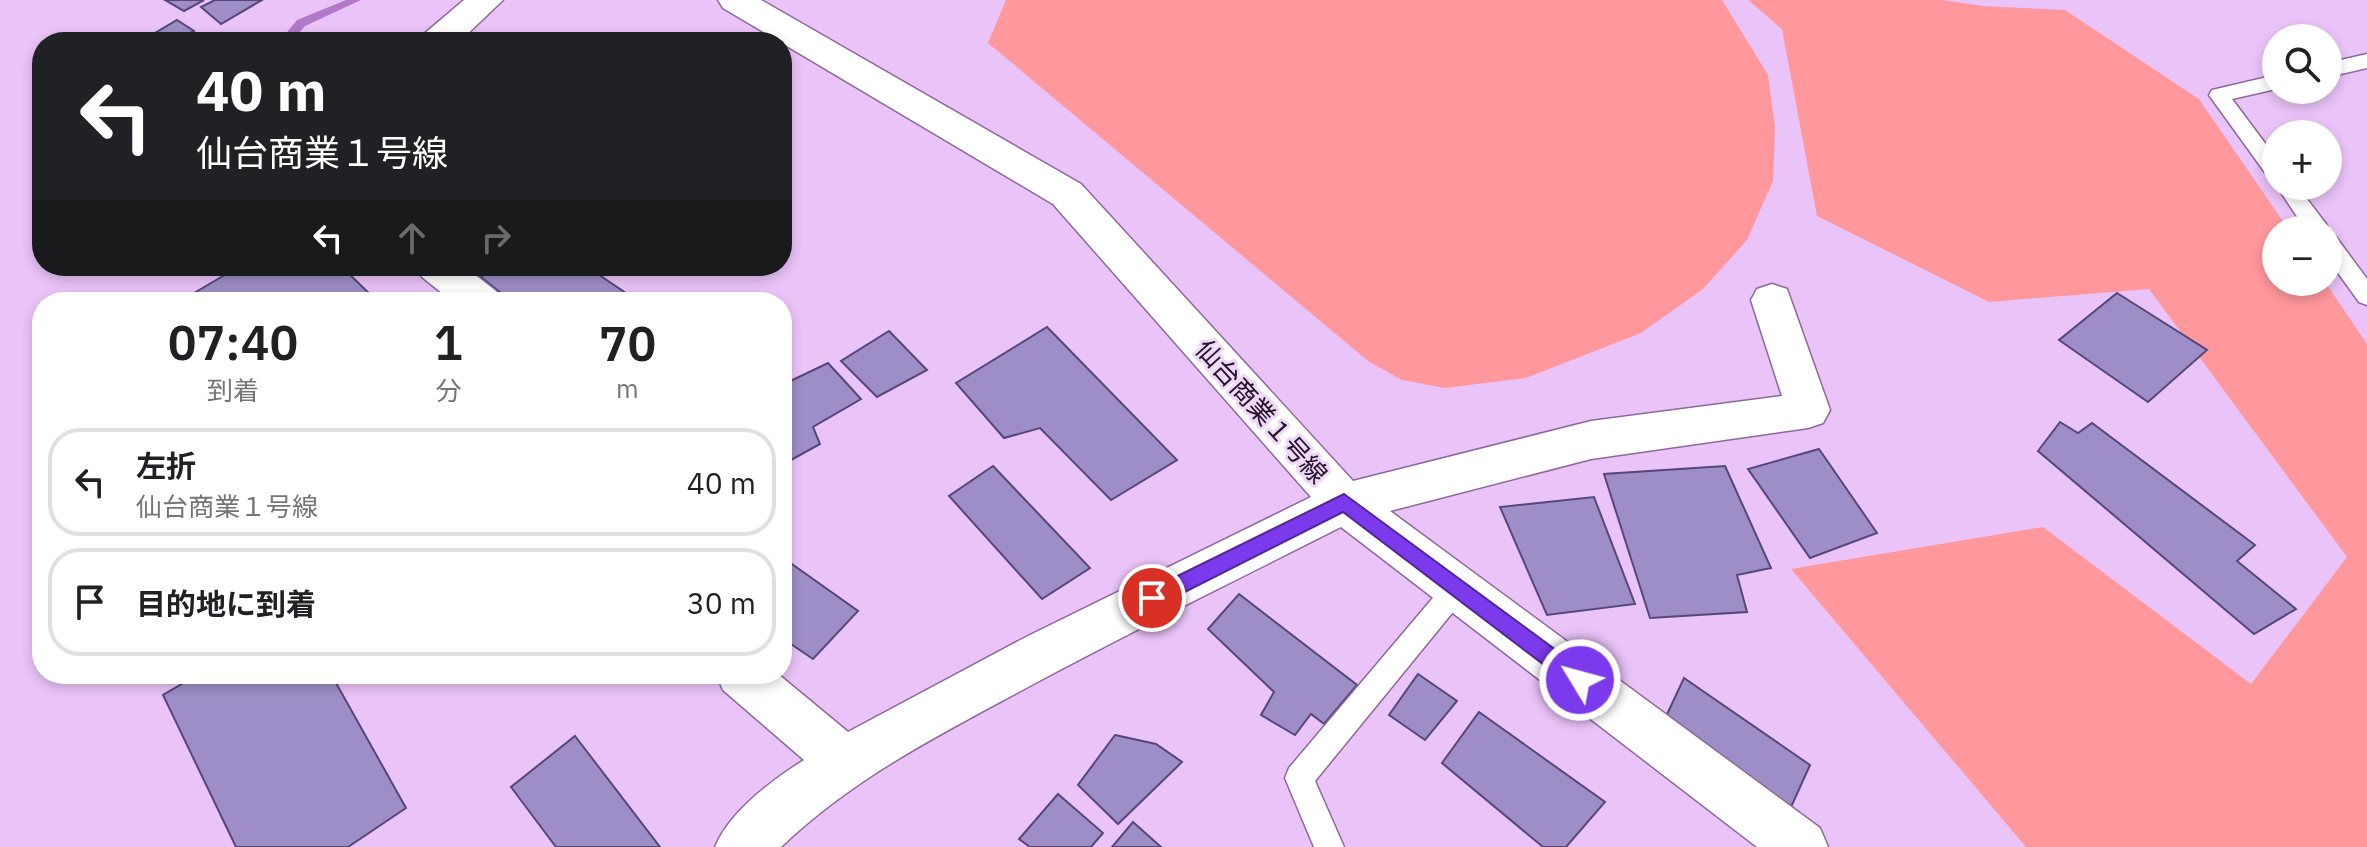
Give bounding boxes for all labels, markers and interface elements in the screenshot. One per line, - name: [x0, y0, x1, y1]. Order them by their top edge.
- map controls: [2262, 24, 2342, 296]
- button: search: [2262, 24, 2342, 104]
- text: 40 m: [196, 54, 326, 126]
- icon: left: [64, 64, 168, 168]
- button: +: [2262, 120, 2342, 200]
- text: 仙台商業１号線: [196, 129, 448, 176]
- icon: left: [306, 216, 350, 260]
- icon: ahead: [390, 216, 434, 260]
- icon: right: [474, 216, 518, 260]
- button: −: [2262, 216, 2342, 296]
- text: 07:40: [168, 311, 298, 373]
- text: 1: [434, 311, 463, 373]
- text: 70: [599, 312, 656, 374]
- street label: 仙台商業１号線: [1188, 332, 1336, 490]
- text: m: [616, 371, 639, 405]
- text: 到着: [207, 373, 259, 407]
- text: 分: [435, 373, 461, 407]
- text: 左折: [136, 446, 196, 485]
- icon: left: [68, 460, 112, 504]
- text: 40 m: [687, 463, 756, 502]
- text: 仙台商業１号線: [136, 489, 318, 523]
- pin: [1118, 564, 1186, 632]
- icon: arrive: [1130, 576, 1174, 620]
- icon: arrive: [68, 580, 112, 624]
- text: 30 m: [687, 583, 756, 622]
- text: 目的地に到着: [136, 584, 316, 623]
- position arrow: [1538, 638, 1622, 722]

